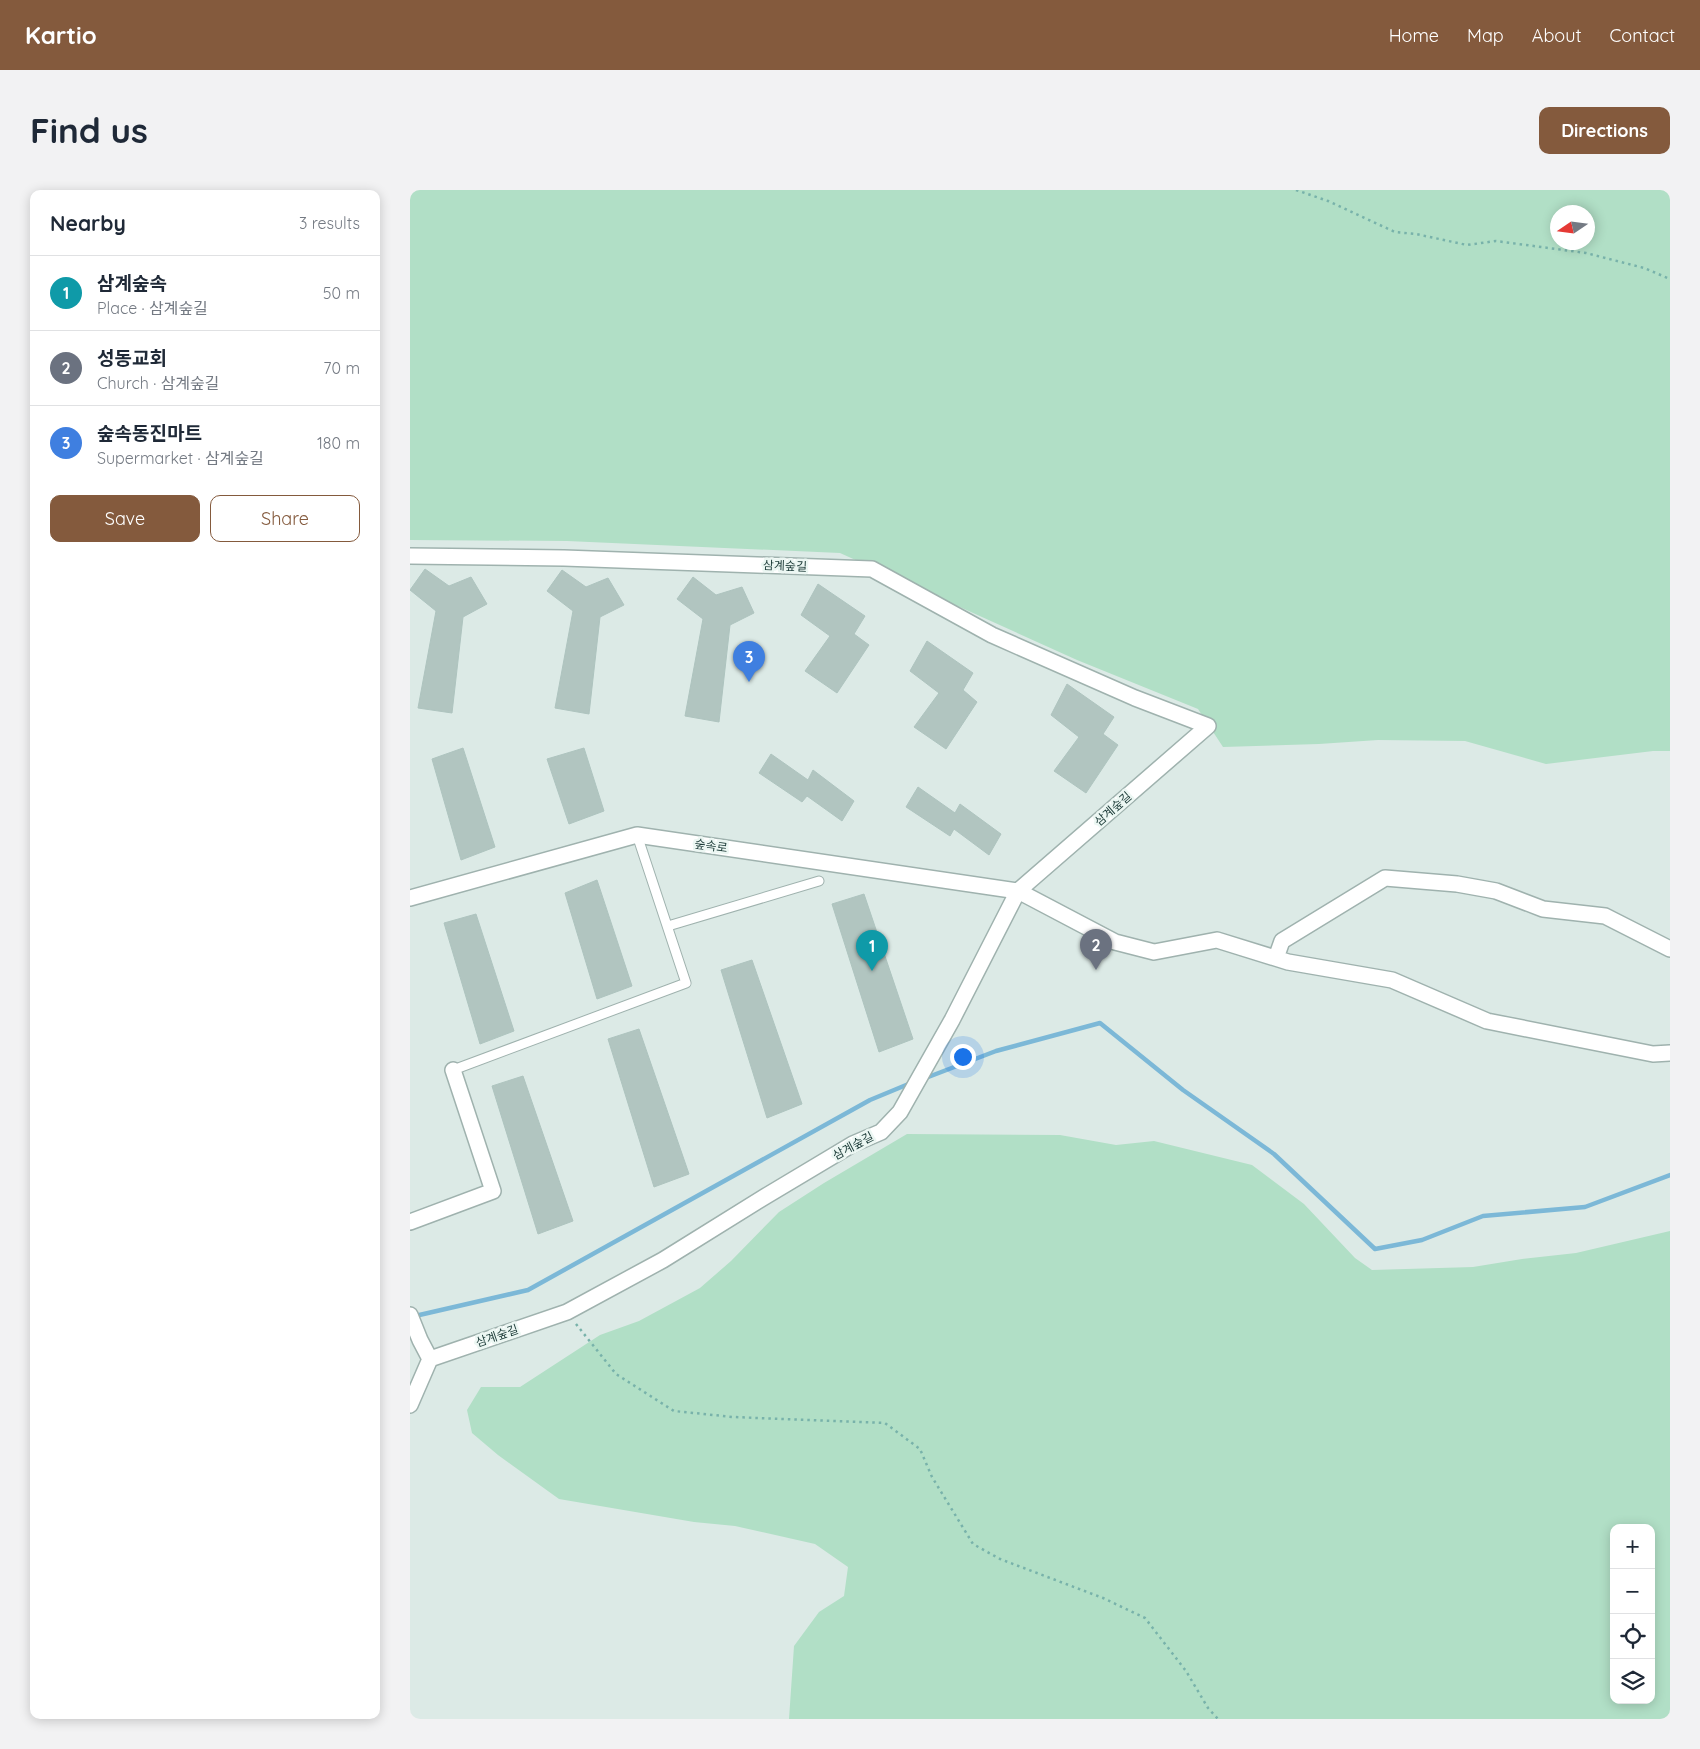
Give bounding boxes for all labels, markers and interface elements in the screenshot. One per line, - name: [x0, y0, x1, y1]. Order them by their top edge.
- text: Kartio: [25, 20, 97, 50]
- text: Home: [1389, 24, 1439, 47]
- text: Map: [1467, 24, 1504, 47]
- text: About: [1532, 24, 1582, 47]
- text: Contact: [1610, 24, 1675, 47]
- button: Directions: [1539, 107, 1670, 154]
- text: Find us: [30, 108, 148, 152]
- north arrow: [1550, 205, 1595, 250]
- text: Nearby: [50, 210, 126, 236]
- text: 3 results: [299, 213, 360, 233]
- text: 삼계숲속: [97, 271, 167, 295]
- text: 1: [63, 283, 69, 303]
- text: 50 m: [323, 283, 360, 303]
- text: Place · 삼계숲길: [97, 298, 208, 318]
- text: 성동교회: [97, 346, 167, 370]
- text: 2: [61, 358, 71, 378]
- text: 70 m: [323, 358, 360, 378]
- text: Church · 삼계숲길: [97, 373, 220, 393]
- text: 숲속동진마트: [97, 421, 202, 445]
- text: 3: [62, 433, 70, 453]
- text: 180 m: [317, 433, 360, 453]
- text: Supermarket · 삼계숲길: [97, 448, 264, 468]
- button: Save: [50, 495, 200, 542]
- button: Share: [210, 495, 360, 542]
- street label: 삼계숲길: [763, 557, 807, 574]
- pin: 3: [733, 641, 765, 682]
- street label: 삼계숲길: [1091, 788, 1134, 829]
- street label: 숲속로: [694, 836, 729, 855]
- pin: 2: [1080, 929, 1112, 970]
- pin: 1: [856, 930, 888, 971]
- your location: [950, 1044, 976, 1070]
- street label: 삼계숲길: [830, 1129, 876, 1163]
- street label: 삼계숲길: [474, 1321, 520, 1350]
- map controls: [1610, 1524, 1655, 1704]
- button: +: [1610, 1524, 1655, 1569]
- button: −: [1610, 1569, 1655, 1614]
- button: locate: [1610, 1614, 1655, 1659]
- button: layers: [1610, 1659, 1655, 1704]

